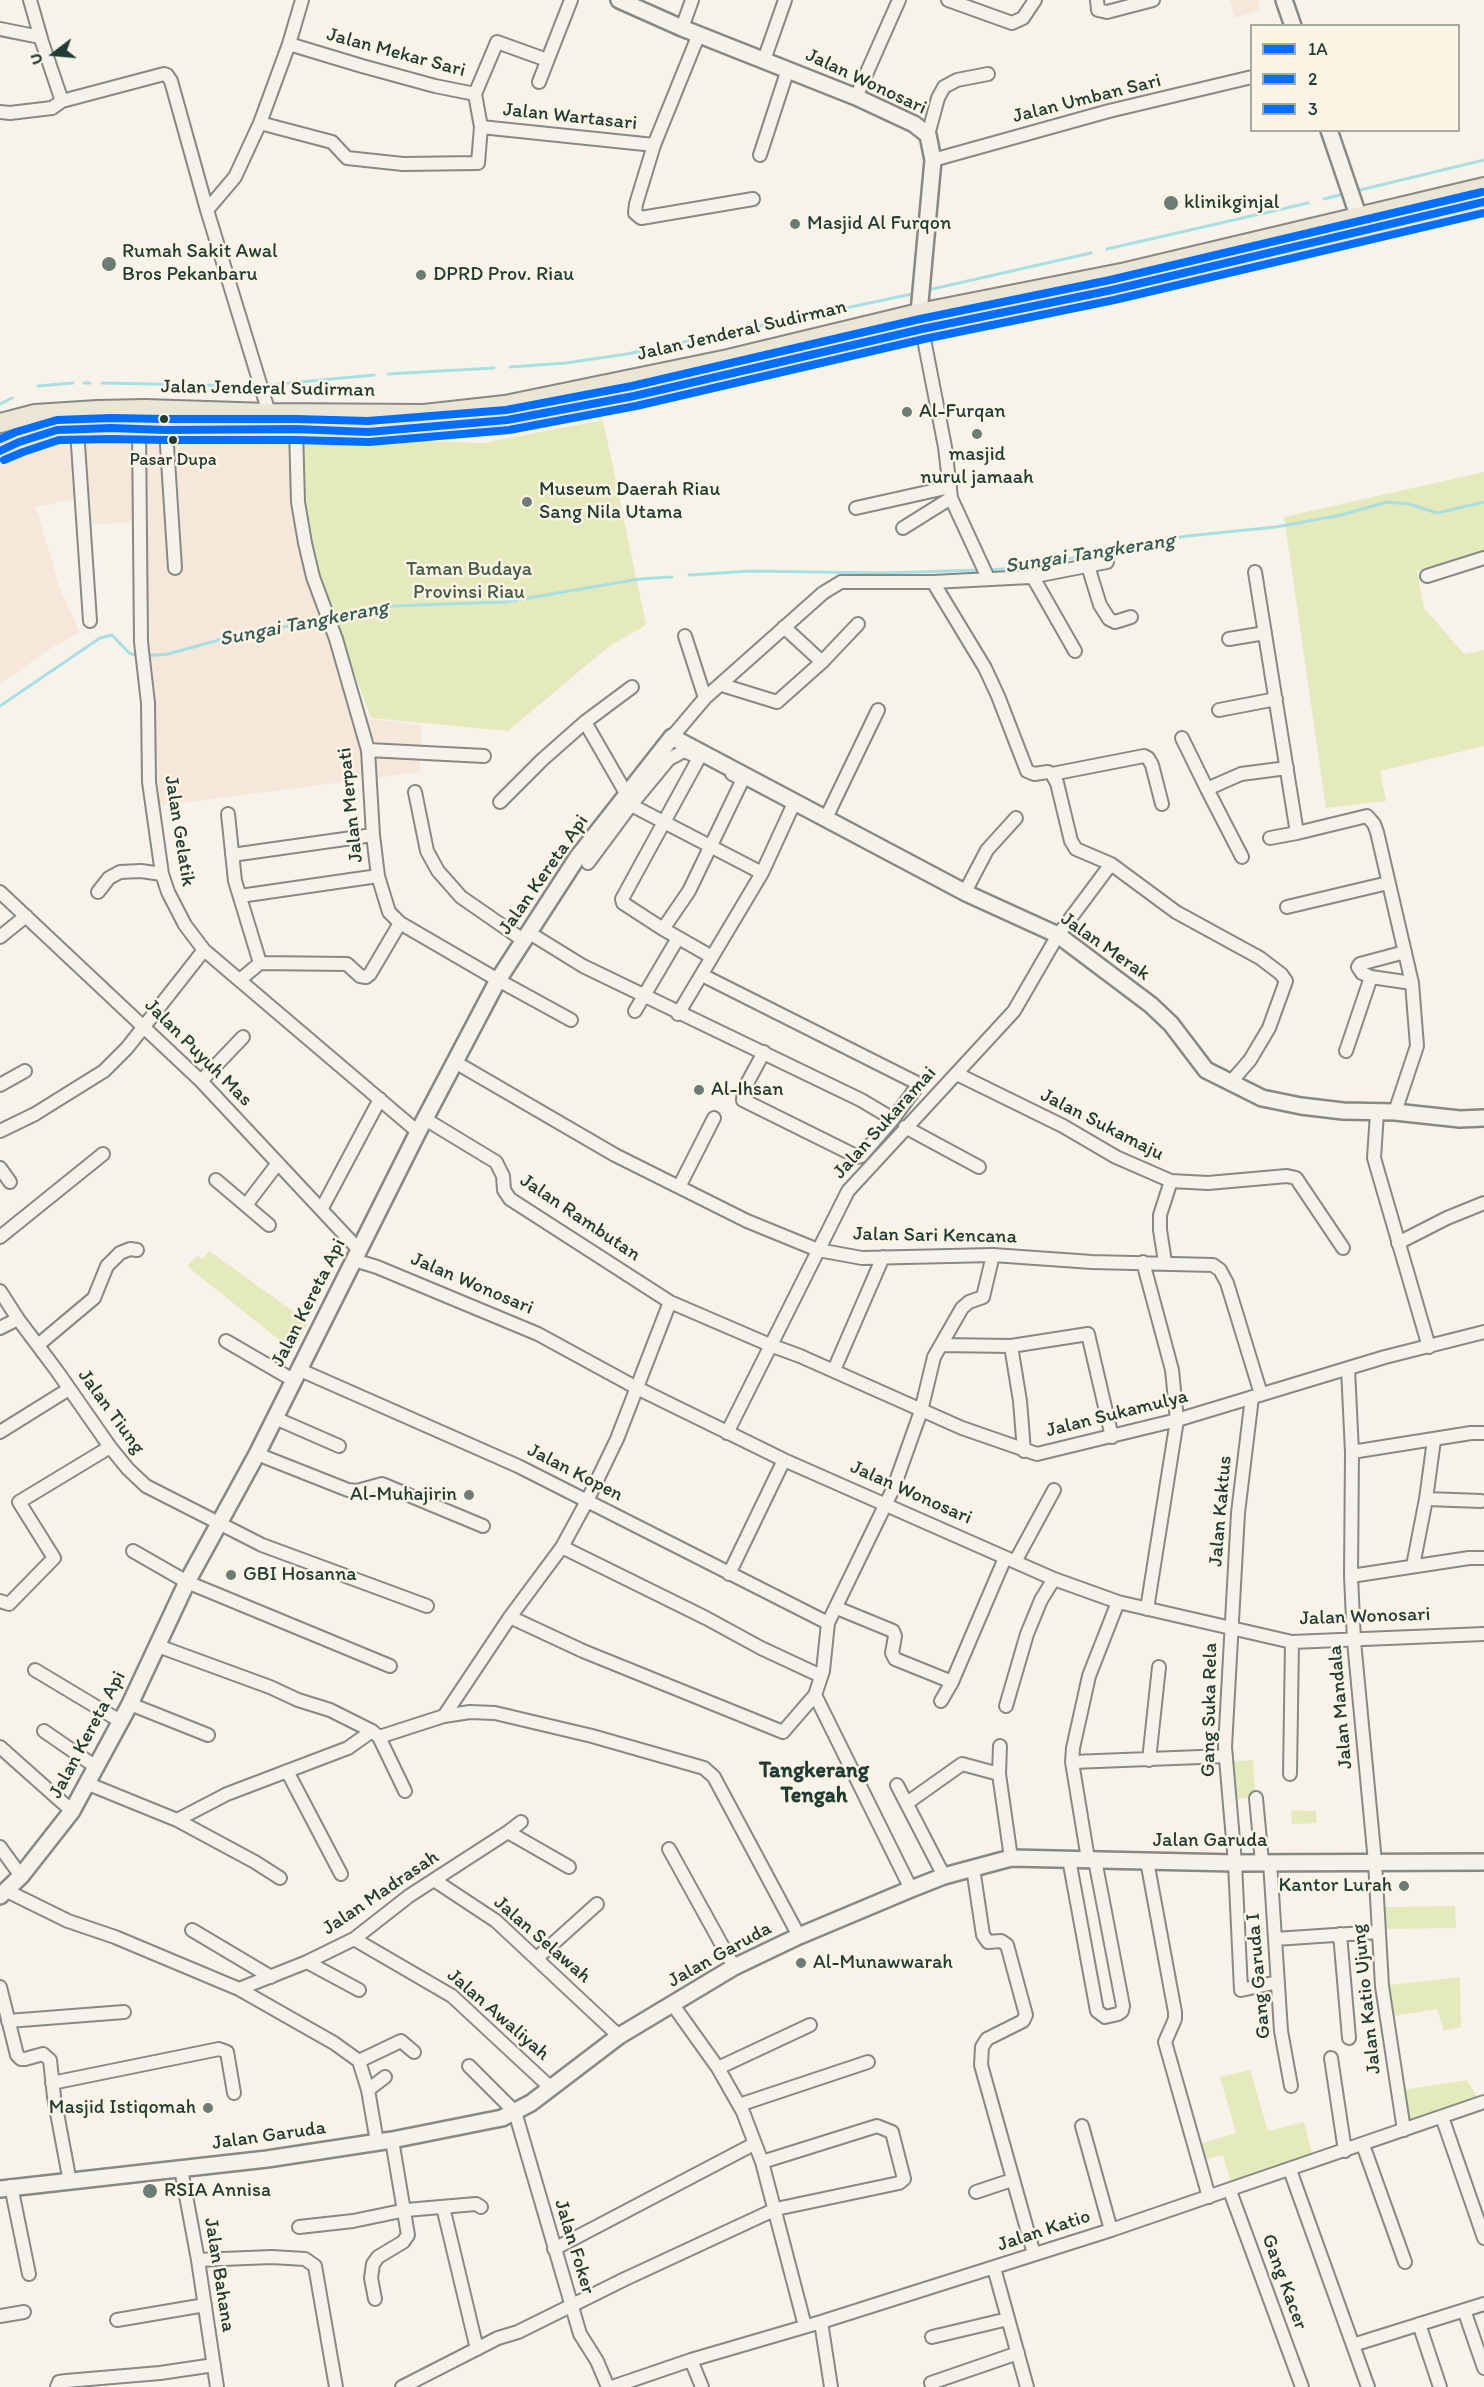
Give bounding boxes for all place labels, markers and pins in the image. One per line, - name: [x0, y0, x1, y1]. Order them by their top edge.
- place label: klinikginjal: [1184, 191, 1280, 215]
- marker: klinikginjal: [1162, 194, 1180, 212]
- place label: Masjid Al Furqon: [807, 212, 951, 236]
- marker: Masjid Al Furqon: [788, 217, 802, 231]
- place label: Rumah Sakit Awal Bros Pekanbaru: [122, 240, 278, 287]
- marker: Rumah Sakit Awal Bros Pekanbaru: [100, 255, 118, 273]
- place label: DPRD Prov. Riau: [433, 263, 574, 287]
- marker: DPRD Prov. Riau: [414, 268, 428, 282]
- place label: Al-Furqan: [919, 400, 1006, 424]
- marker: Al-Furqan: [900, 405, 914, 419]
- unlabelled marker: [158, 413, 170, 425]
- marker: masjid nurul jamaah: [970, 427, 984, 441]
- marker: Pasar Dupa: [167, 434, 179, 446]
- place label: masjid nurul jamaah: [920, 443, 1034, 490]
- place label: Pasar Dupa: [129, 449, 217, 471]
- place label: Museum Daerah Riau Sang Nila Utama: [539, 478, 720, 525]
- marker: Museum Daerah Riau Sang Nila Utama: [520, 495, 534, 509]
- place label: Al-Ihsan: [711, 1078, 784, 1102]
- marker: Al-Ihsan: [692, 1083, 706, 1097]
- place label: Al-Muhajirin: [350, 1483, 457, 1507]
- marker: Al-Muhajirin: [462, 1488, 476, 1502]
- place label: GBI Hosanna: [243, 1563, 357, 1587]
- marker: GBI Hosanna: [224, 1568, 238, 1582]
- place label: Kantor Lurah: [1278, 1874, 1392, 1898]
- marker: Kantor Lurah: [1397, 1879, 1411, 1893]
- place label: Al-Munawwarah: [813, 1951, 953, 1975]
- marker: Al-Munawwarah: [794, 1956, 808, 1970]
- place label: Masjid Istiqomah: [49, 2096, 196, 2120]
- marker: Masjid Istiqomah: [201, 2101, 215, 2115]
- place label: RSIA Annisa: [164, 2179, 271, 2203]
- marker: RSIA Annisa: [141, 2182, 159, 2200]

